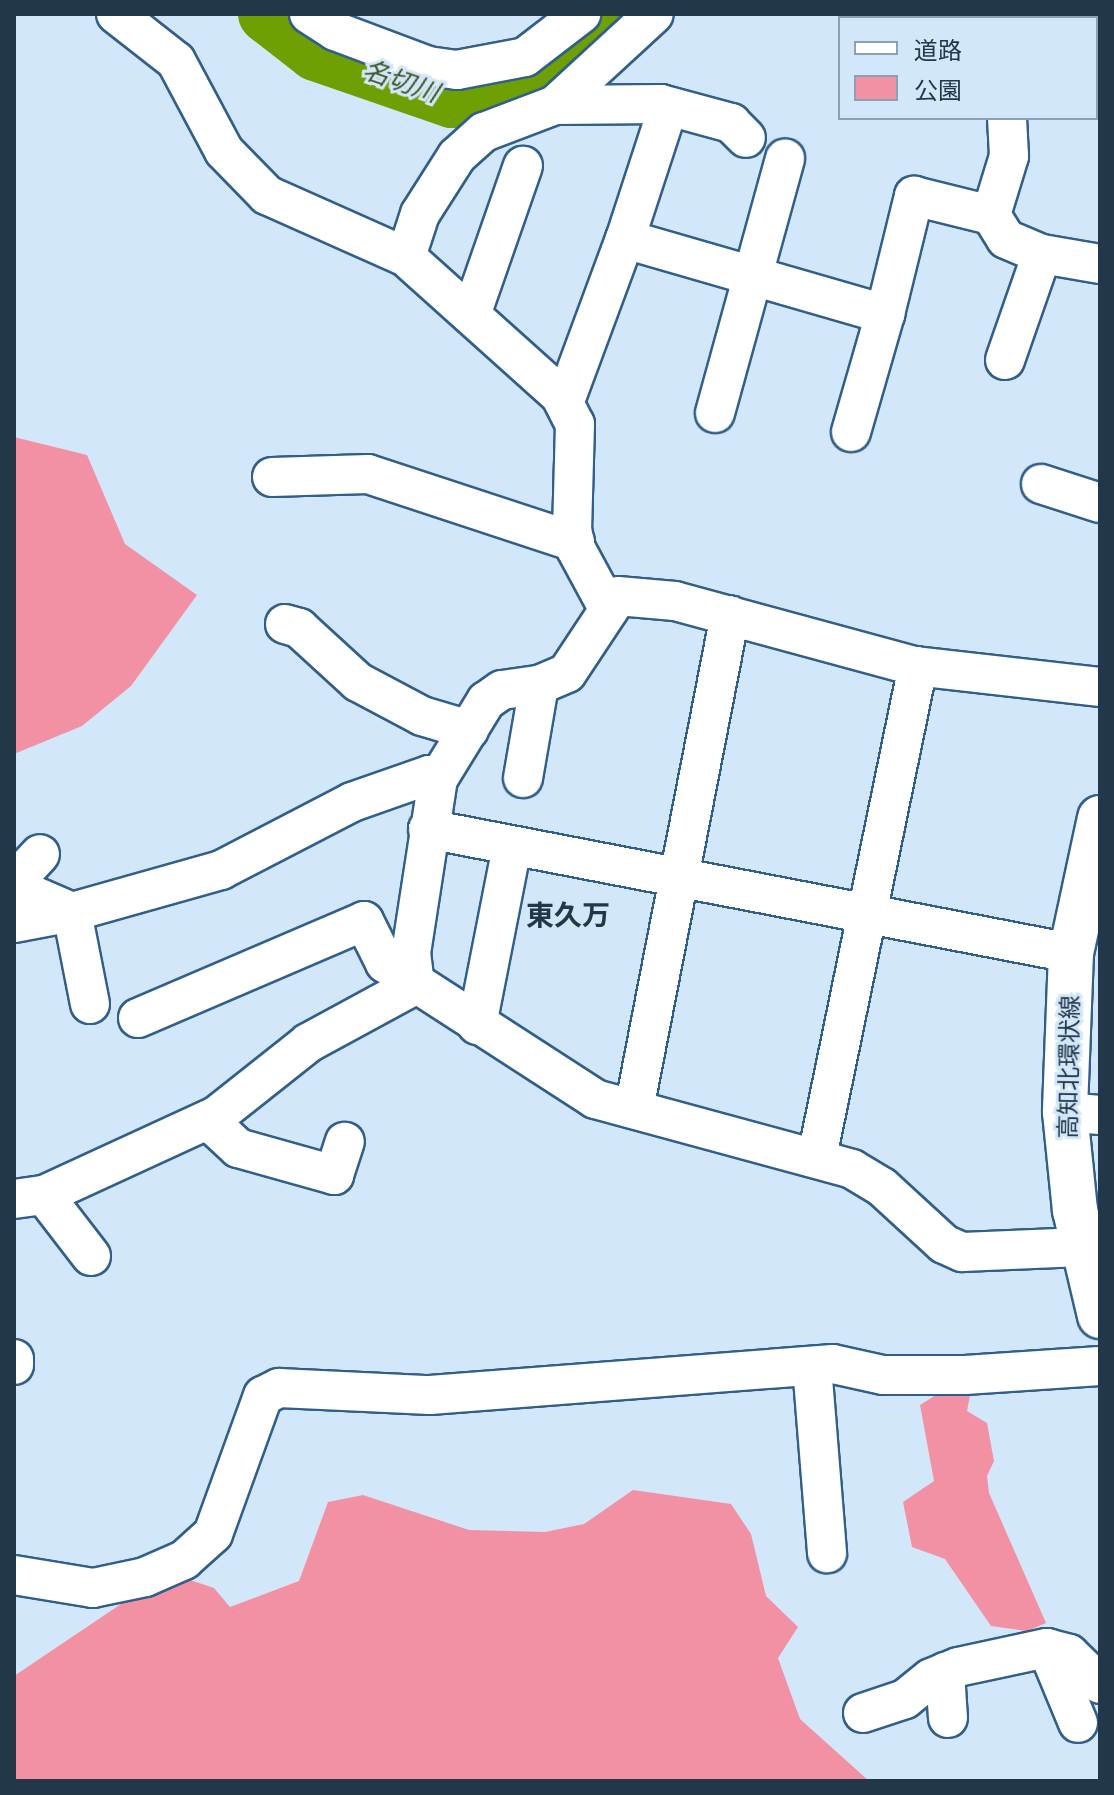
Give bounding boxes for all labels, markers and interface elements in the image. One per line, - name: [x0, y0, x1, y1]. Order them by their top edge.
- legend: [838, 16, 1098, 120]
- text: 道路: [914, 36, 962, 64]
- water label: 名切川: [359, 54, 443, 108]
- text: 公園: [914, 76, 962, 104]
- district label: 東久万: [526, 898, 610, 932]
- street label: 高知北環状線: [1053, 995, 1085, 1139]

